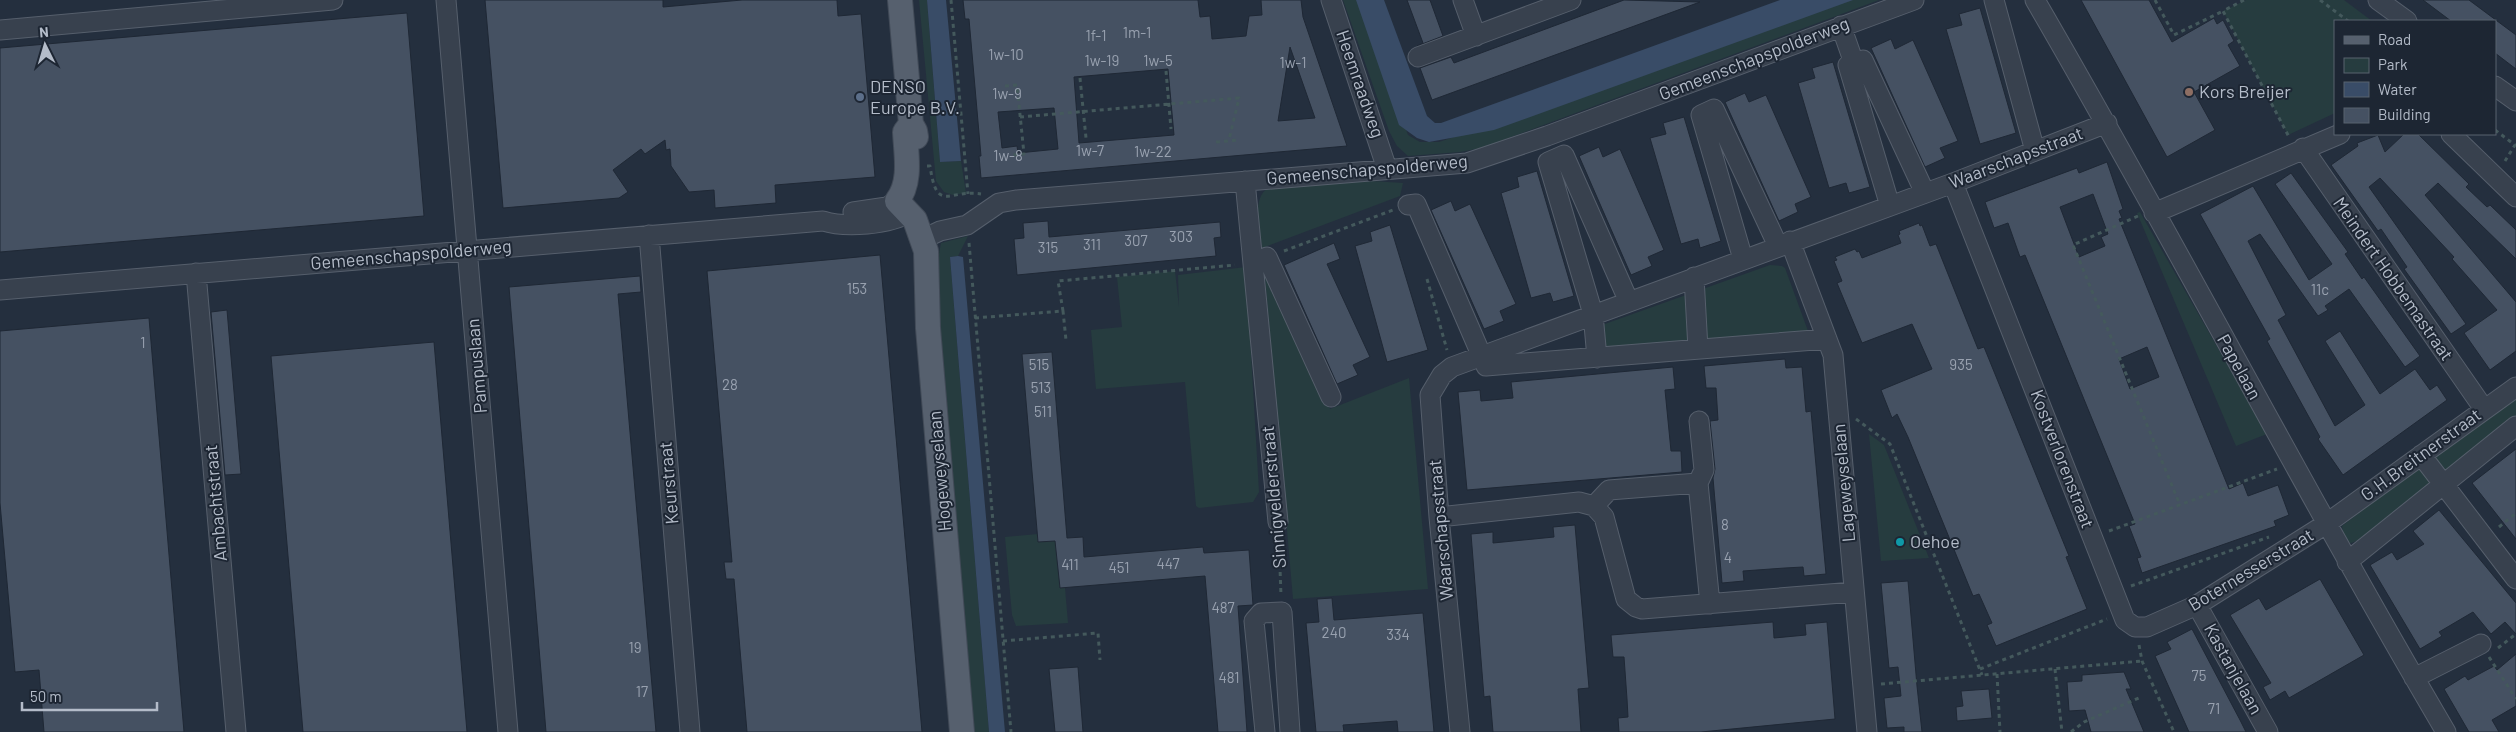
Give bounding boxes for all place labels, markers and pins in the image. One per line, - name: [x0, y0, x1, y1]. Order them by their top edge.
- place label: DENSO Europe B.V.: [870, 75, 960, 118]
- place label: Kors Breijer: [2199, 80, 2291, 102]
- marker: Kors Breijer: [2183, 86, 2195, 98]
- marker: DENSO Europe B.V.: [854, 91, 866, 103]
- place label: Oehoe: [1910, 530, 1960, 552]
- marker: Oehoe: [1894, 536, 1906, 548]

